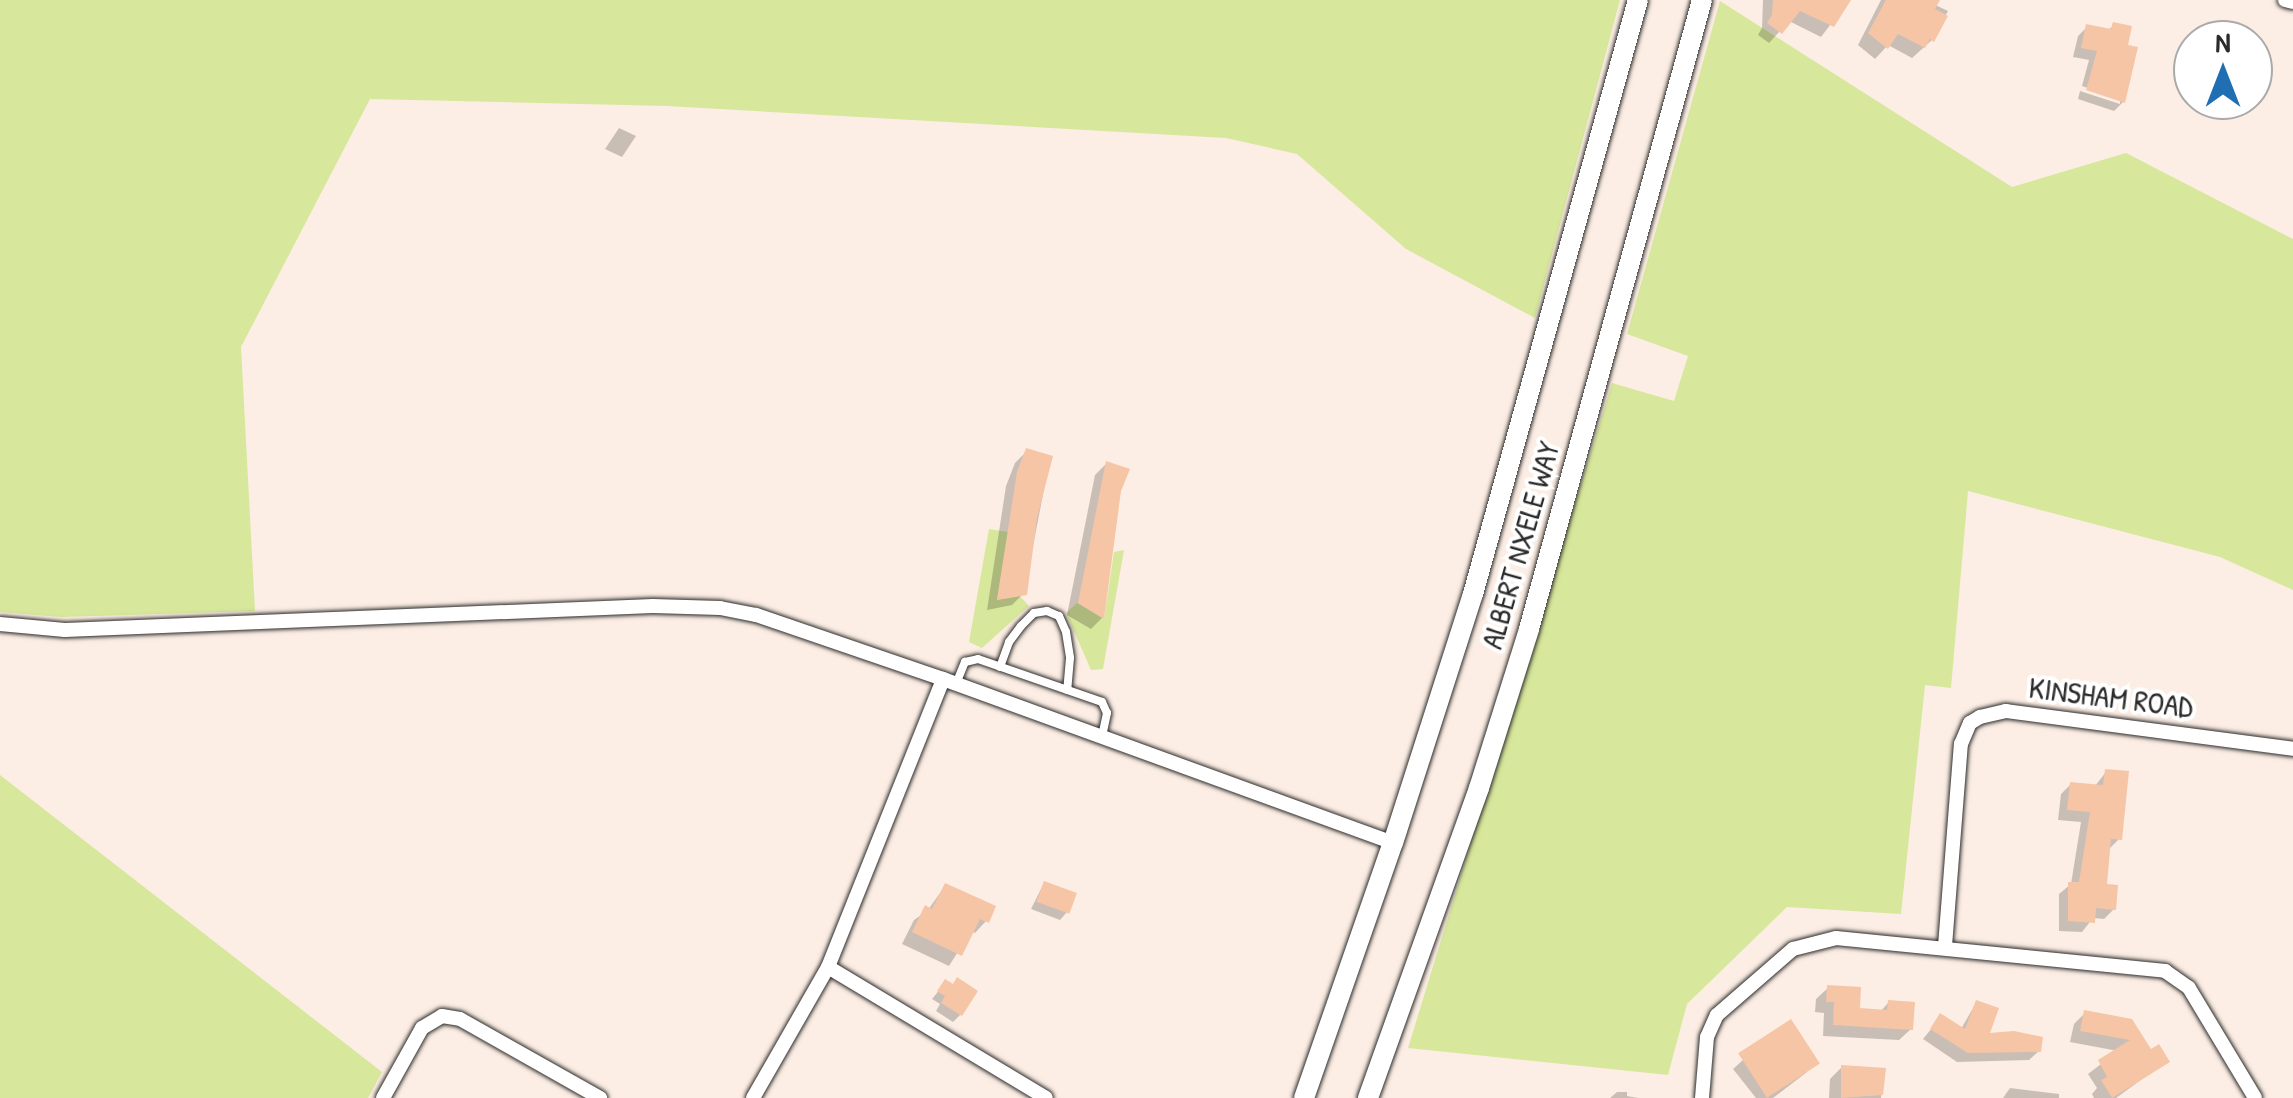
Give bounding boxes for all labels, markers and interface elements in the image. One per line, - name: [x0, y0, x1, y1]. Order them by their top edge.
- north arrow: [2173, 20, 2273, 120]
- text: N: [2216, 23, 2230, 61]
- street label: ALBERT NXELE WAY: [1473, 437, 1567, 653]
- street label: KINSHAM ROAD: [2027, 669, 2195, 725]

